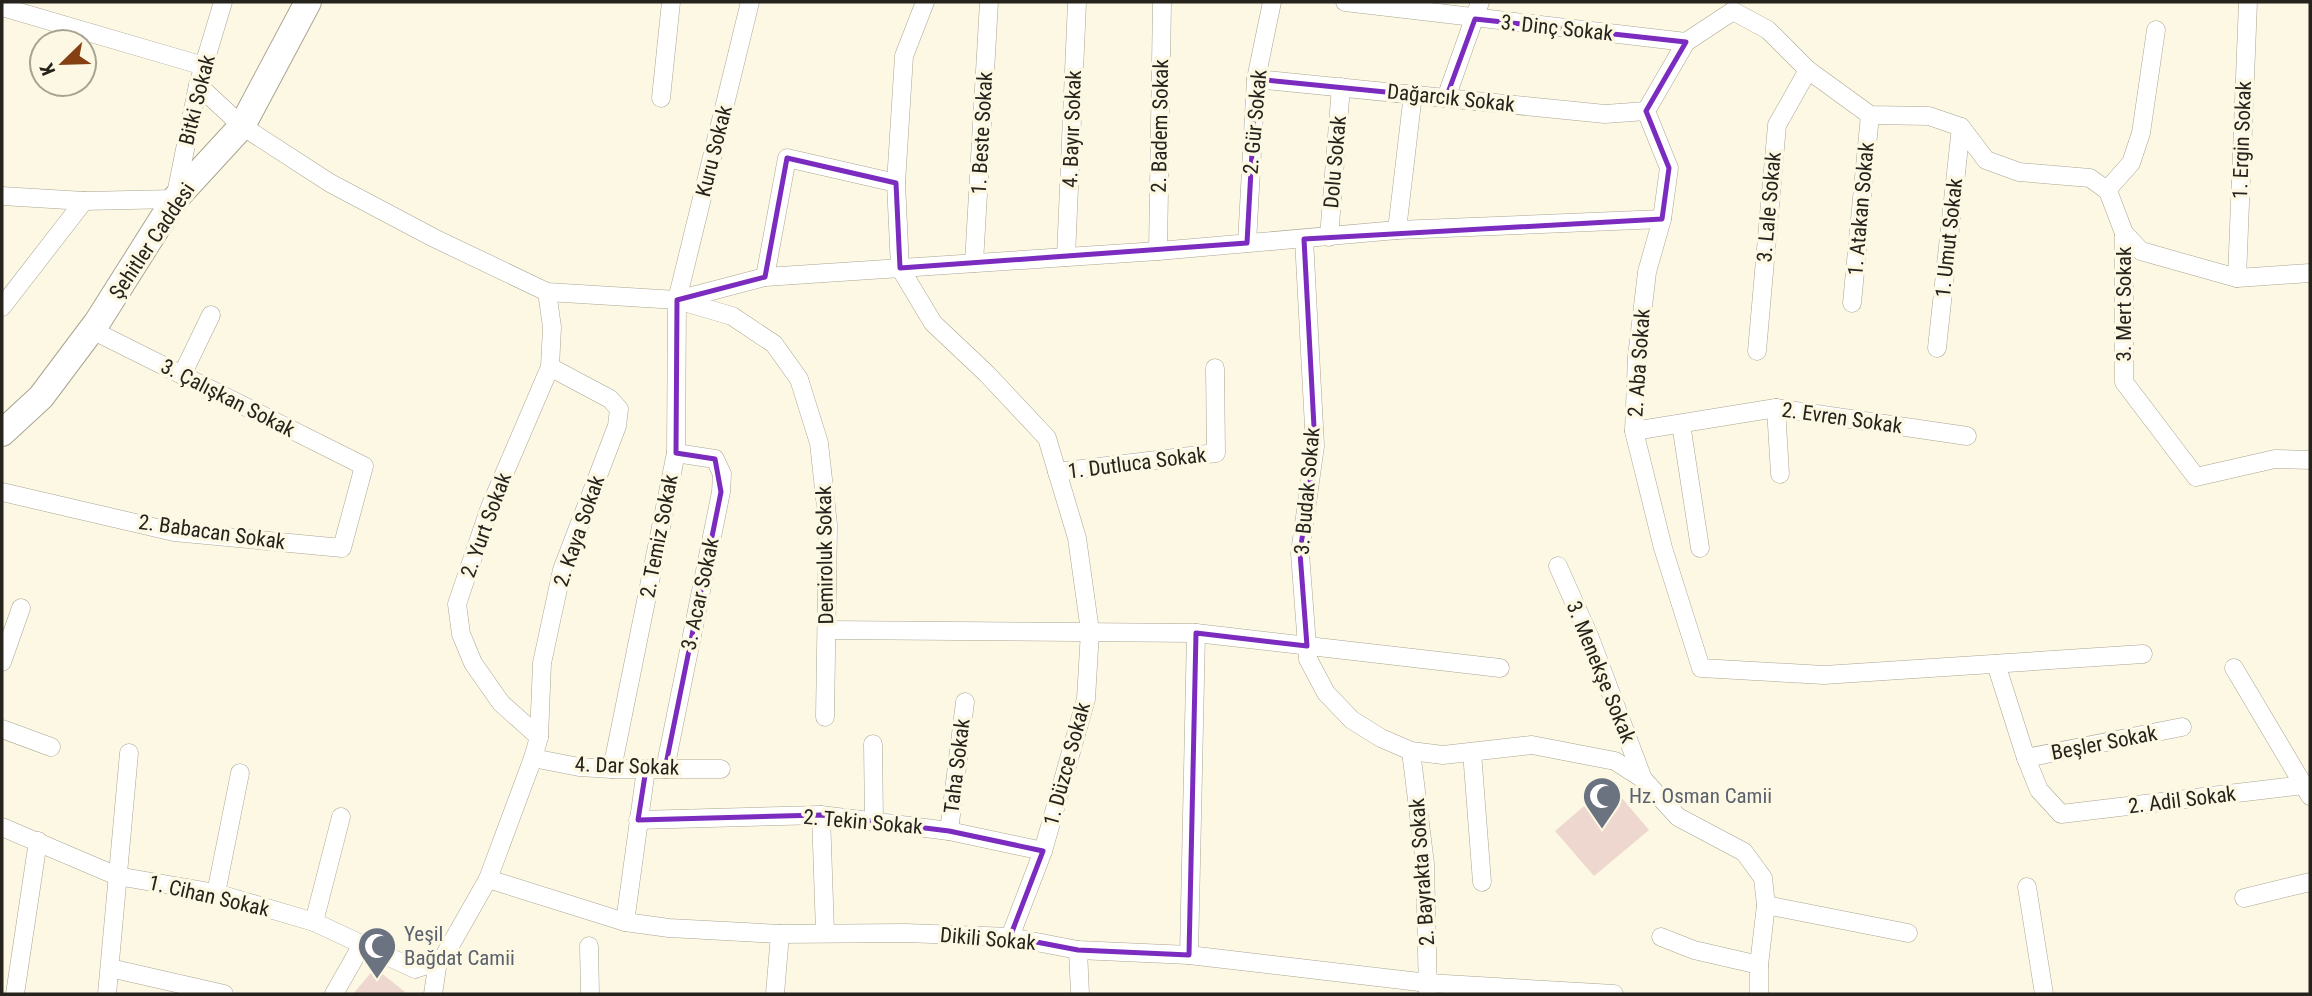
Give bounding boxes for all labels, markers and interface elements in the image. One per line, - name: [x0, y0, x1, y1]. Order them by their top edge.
- street label: 3. Dinç Sokak: [1500, 10, 1615, 46]
- north arrow: [28, 28, 98, 98]
- street label: Bitki Sokak: [174, 52, 220, 148]
- street label: 2. Badem Sokak: [1147, 58, 1173, 193]
- text: K: [35, 60, 60, 79]
- street label: 2. Gür Sokak: [1238, 68, 1272, 175]
- street label: 4. Bayır Sokak: [1058, 69, 1086, 188]
- street label: 1. Beste Sokak: [967, 70, 997, 195]
- street label: Dağarcık Sokak: [1386, 79, 1516, 117]
- street label: 1. Ergin Sokak: [2228, 80, 2256, 199]
- street label: Kuru Sokak: [691, 102, 737, 199]
- street label: Dolu Sokak: [1319, 114, 1351, 209]
- street label: 1. Atakan Sokak: [1843, 141, 1879, 277]
- street label: 3. Lale Sokak: [1752, 150, 1786, 263]
- street label: 1. Umut Sokak: [1931, 177, 1967, 299]
- street label: Şehitler Caddesi: [104, 178, 200, 304]
- street label: 3. Mert Sokak: [2112, 246, 2136, 361]
- street label: 2. Aba Sokak: [1623, 308, 1655, 418]
- street label: 3. Çalışkan Sokak: [157, 354, 299, 442]
- street label: 2. Evren Sokak: [1780, 398, 1904, 438]
- street label: 3. Budak Sokak: [1289, 426, 1325, 556]
- street label: 1. Dutluca Sokak: [1067, 443, 1208, 483]
- street label: 2. Yurt Sokak: [456, 469, 516, 581]
- street label: 2. Kaya Sokak: [549, 472, 609, 590]
- street label: 2. Temiz Sokak: [635, 472, 683, 600]
- street label: Demiroluk Sokak: [812, 485, 838, 625]
- street label: 2. Babacan Sokak: [137, 510, 287, 554]
- street label: 3. Acar Sokak: [676, 535, 724, 652]
- street label: 3. Menekşe Sokak: [1562, 598, 1641, 747]
- street label: 1. Düzce Sokak: [1039, 699, 1095, 828]
- street label: Taha Sokak: [939, 717, 975, 815]
- street label: Beşler Sokak: [2049, 721, 2159, 765]
- street label: 4. Dar Sokak: [574, 752, 680, 780]
- mosque icon: Hz. Osman Camii: [1581, 775, 1623, 830]
- street label: 2. Adil Sokak: [2127, 781, 2238, 819]
- place label: Hz. Osman Camii: [1629, 784, 1772, 808]
- street label: 2. Bayrakta Sokak: [1405, 797, 1439, 947]
- street label: 2. Tekin Sokak: [802, 805, 924, 839]
- street label: 1. Cihan Sokak: [146, 870, 272, 922]
- place label: Yeşil Bağdat Camii: [404, 922, 515, 970]
- street label: Dikili Sokak: [939, 923, 1037, 955]
- mosque icon: Yeşil Bağdat Camii: [356, 925, 398, 980]

